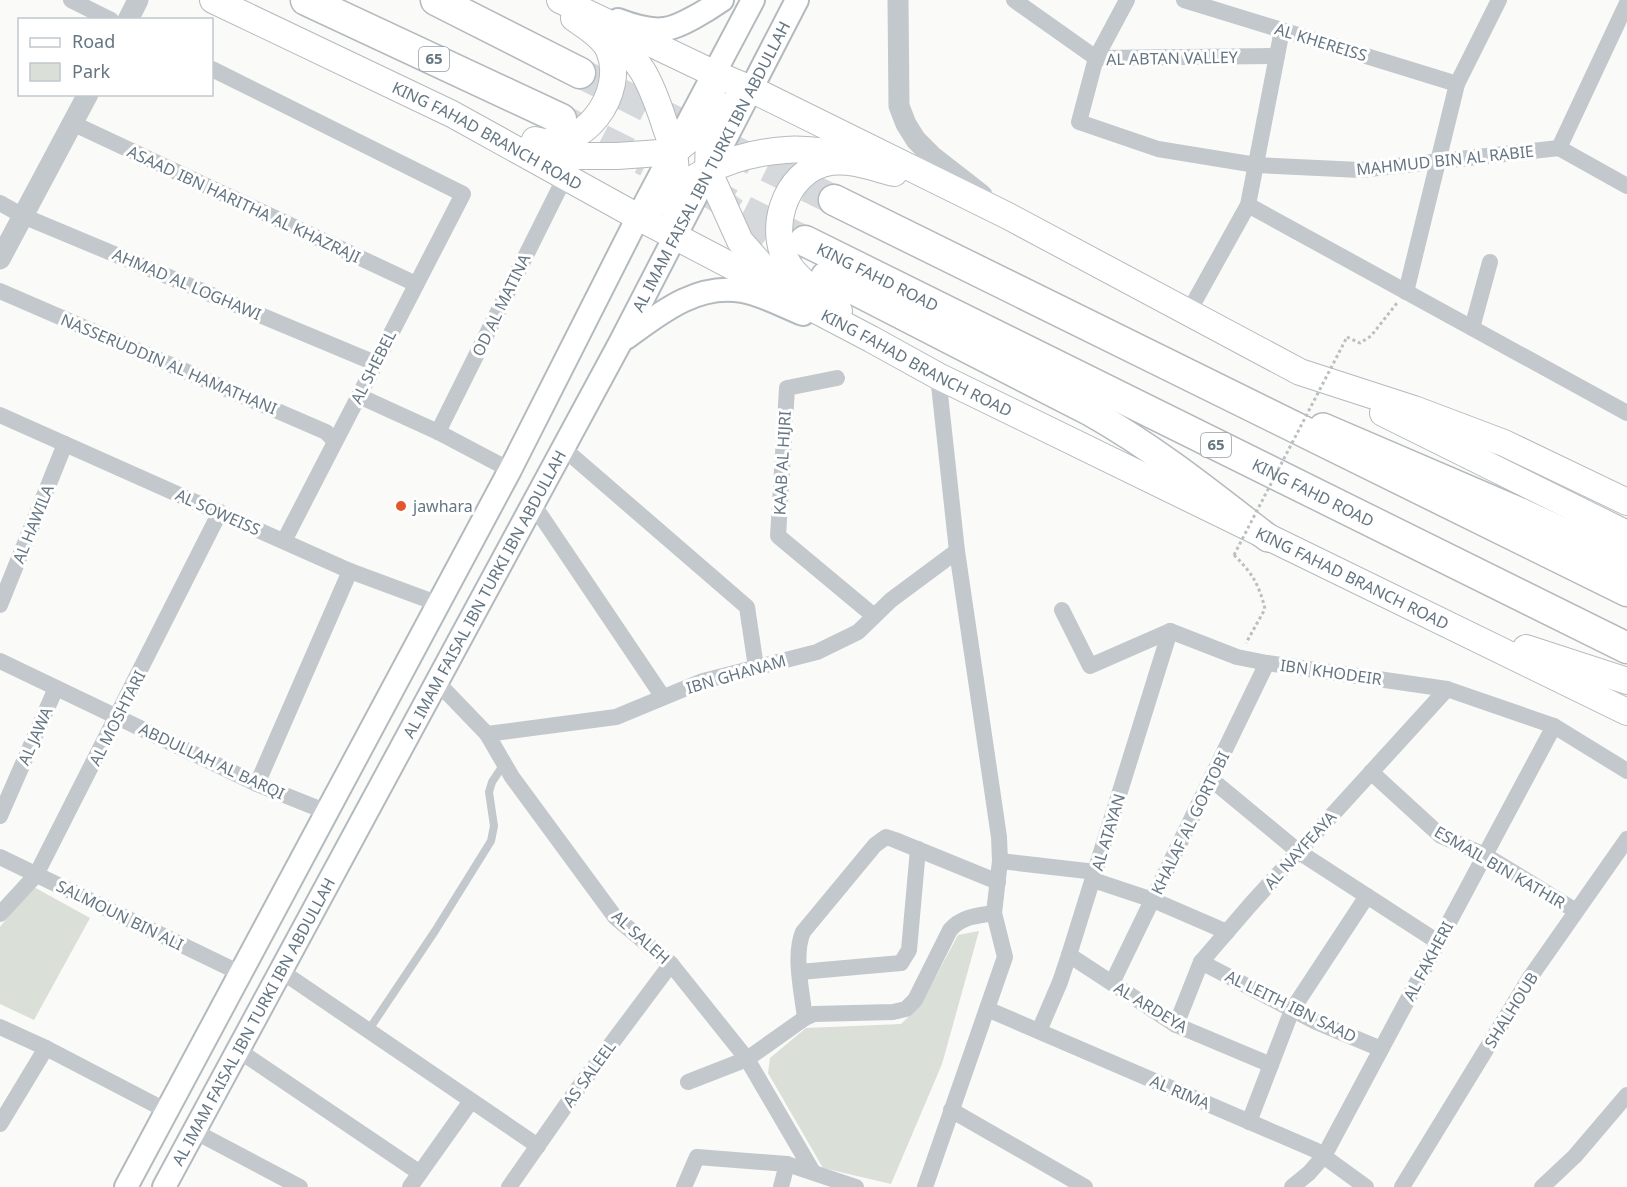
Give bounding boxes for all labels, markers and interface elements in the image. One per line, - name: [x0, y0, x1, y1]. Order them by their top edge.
- street label: AL IMAM FAISAL IBN TURKI IBN ABDULLAH: [627, 17, 795, 316]
- legend: [18, 18, 213, 96]
- street label: AL KHEREISS: [1272, 18, 1370, 67]
- text: Road: [72, 29, 115, 53]
- street label: AL ABTAN VALLEY: [1106, 46, 1239, 70]
- road number: 65: [419, 47, 449, 71]
- text: Park: [72, 59, 110, 83]
- street label: KING FAHAD BRANCH ROAD: [389, 76, 586, 195]
- street label: ASAAD IBN HARITHA AL KHAZRAJI: [124, 140, 364, 268]
- street label: MAHMUD BIN AL RABIE: [1355, 140, 1535, 180]
- street label: KING FAHD ROAD: [813, 237, 942, 316]
- street label: AHMAD AL LOGHAWI: [109, 243, 265, 325]
- street label: OD AL MATINA: [467, 249, 536, 360]
- street label: KING FAHAD BRANCH ROAD: [817, 304, 1016, 422]
- street label: NASSERUDDIN AL HAMATHANI: [58, 308, 280, 420]
- street label: AL SHEBEL: [345, 326, 401, 408]
- street label: KAAB AL HIJRI: [768, 410, 796, 516]
- road number: 65: [1201, 433, 1231, 457]
- street label: AL IMAM FAISAL IBN TURKI IBN ABDULLAH: [398, 446, 571, 742]
- street label: KING FAHD ROAD: [1248, 453, 1378, 532]
- street label: AL HAWILA: [7, 481, 59, 567]
- street label: AL SOWEISS: [172, 484, 264, 541]
- place label: jawhara: [412, 495, 473, 517]
- marker: jawhara: [394, 499, 408, 513]
- street label: KING FAHAD BRANCH ROAD: [1252, 522, 1453, 635]
- street label: IBN GHANAM: [684, 649, 788, 699]
- street label: IBN KHODEIR: [1279, 654, 1383, 690]
- street label: AL MOSHTARI: [84, 667, 150, 769]
- street label: AL JAWA: [13, 703, 58, 768]
- street label: ABDULLAH AL BARQI: [136, 718, 288, 804]
- street label: KHALAF AL GORTOBI: [1146, 748, 1234, 898]
- street label: AL ATAYAN: [1086, 791, 1130, 873]
- street label: AL NAYFEAYA: [1259, 806, 1341, 894]
- street label: ESMAIL BIN KATHIR: [1431, 821, 1569, 913]
- street label: AL IMAM FAISAL IBN TURKI IBN ABDULLAH: [167, 874, 340, 1169]
- street label: SALMOUN BIN ALI: [53, 875, 187, 955]
- street label: AL SALEH: [607, 905, 675, 969]
- street label: AL FAKHERI: [1398, 917, 1458, 1005]
- street label: AL LEITH IBN SAAD: [1222, 965, 1360, 1047]
- street label: SHALHOUB: [1479, 968, 1543, 1052]
- street label: AL ARDEYA: [1110, 976, 1192, 1038]
- street label: AS SALEEL: [558, 1036, 620, 1112]
- street label: AL RIMA: [1147, 1070, 1214, 1115]

